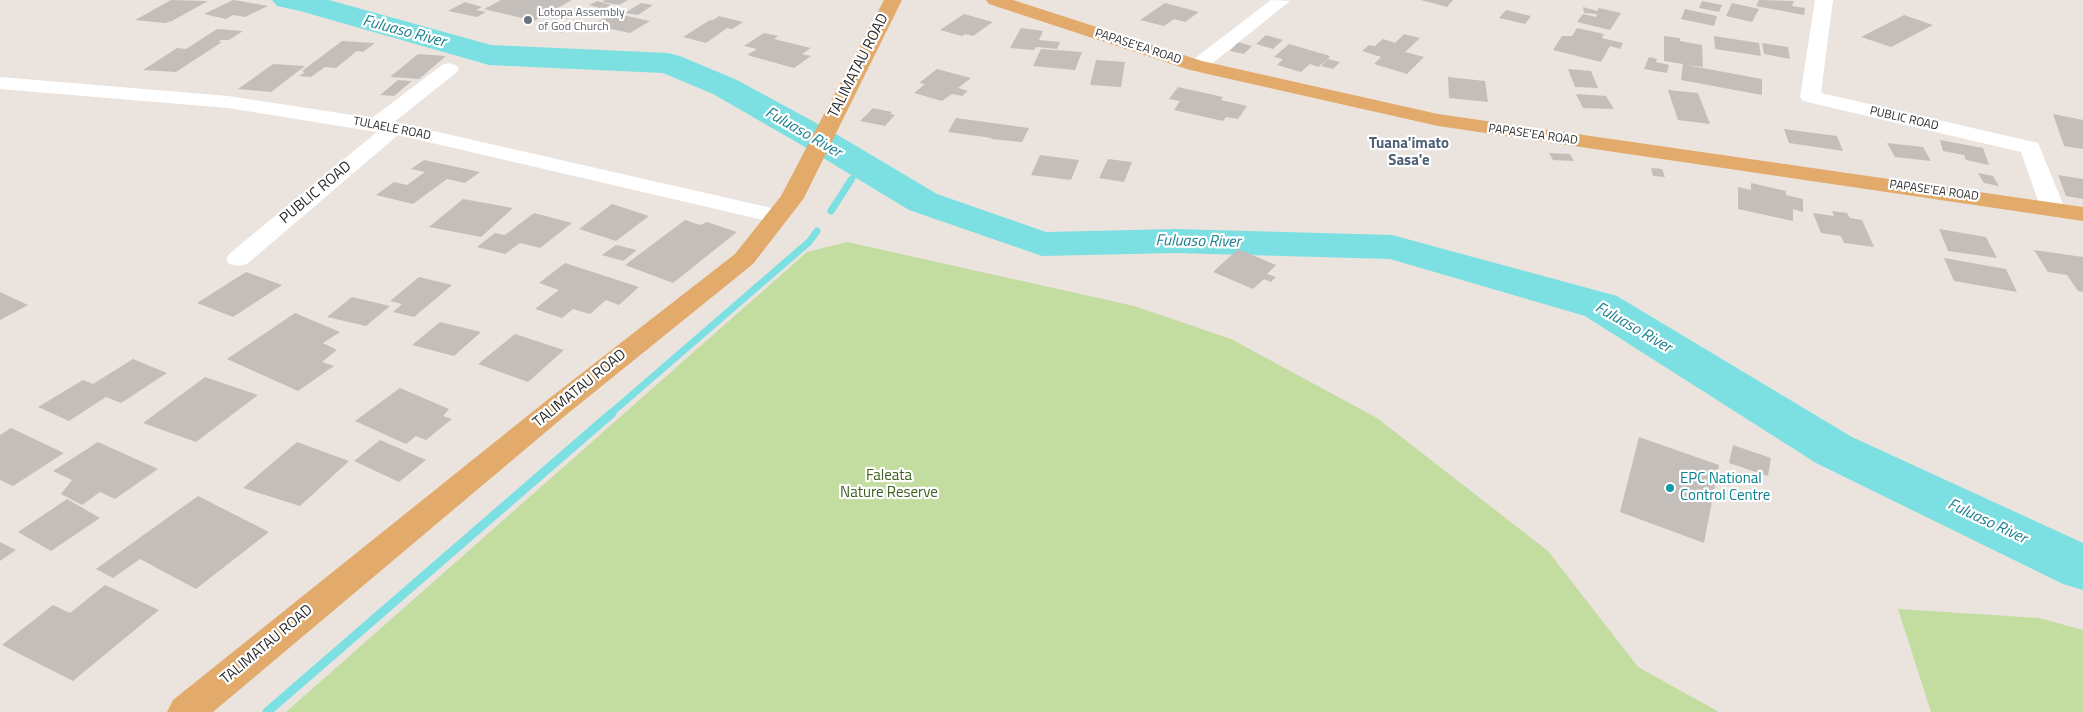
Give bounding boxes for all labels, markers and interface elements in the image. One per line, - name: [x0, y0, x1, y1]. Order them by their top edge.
- place label: Lotopa Assembly of God Church: [538, 6, 625, 34]
- street label: TALIMATAU ROAD: [825, 11, 893, 121]
- water label: Fuluaso River: [360, 12, 448, 52]
- marker: Lotopa Assembly of God Church: [522, 14, 534, 26]
- street label: PAPASE'EA ROAD: [1093, 26, 1183, 68]
- water label: Fuluaso River: [761, 103, 845, 163]
- street label: PUBLIC ROAD: [1868, 104, 1940, 134]
- street label: TULAELE ROAD: [352, 114, 432, 144]
- street label: PAPASE'EA ROAD: [1488, 122, 1578, 148]
- district label: Tuana'imato Sasa'e: [1369, 135, 1449, 170]
- street label: PUBLIC ROAD: [277, 158, 355, 228]
- street label: PAPASE'EA ROAD: [1889, 178, 1979, 204]
- water label: Fuluaso River: [1155, 232, 1241, 252]
- water label: Fuluaso River: [1591, 298, 1675, 358]
- street label: TALIMATAU ROAD: [530, 346, 630, 432]
- park label: Faleata Nature Reserve: [840, 467, 938, 502]
- place label: EPC National Control Centre: [1680, 470, 1770, 505]
- marker: EPC National Control Centre: [1664, 482, 1676, 494]
- water label: Fuluaso River: [1944, 495, 2030, 549]
- street label: TALIMATAU ROAD: [217, 601, 317, 689]

